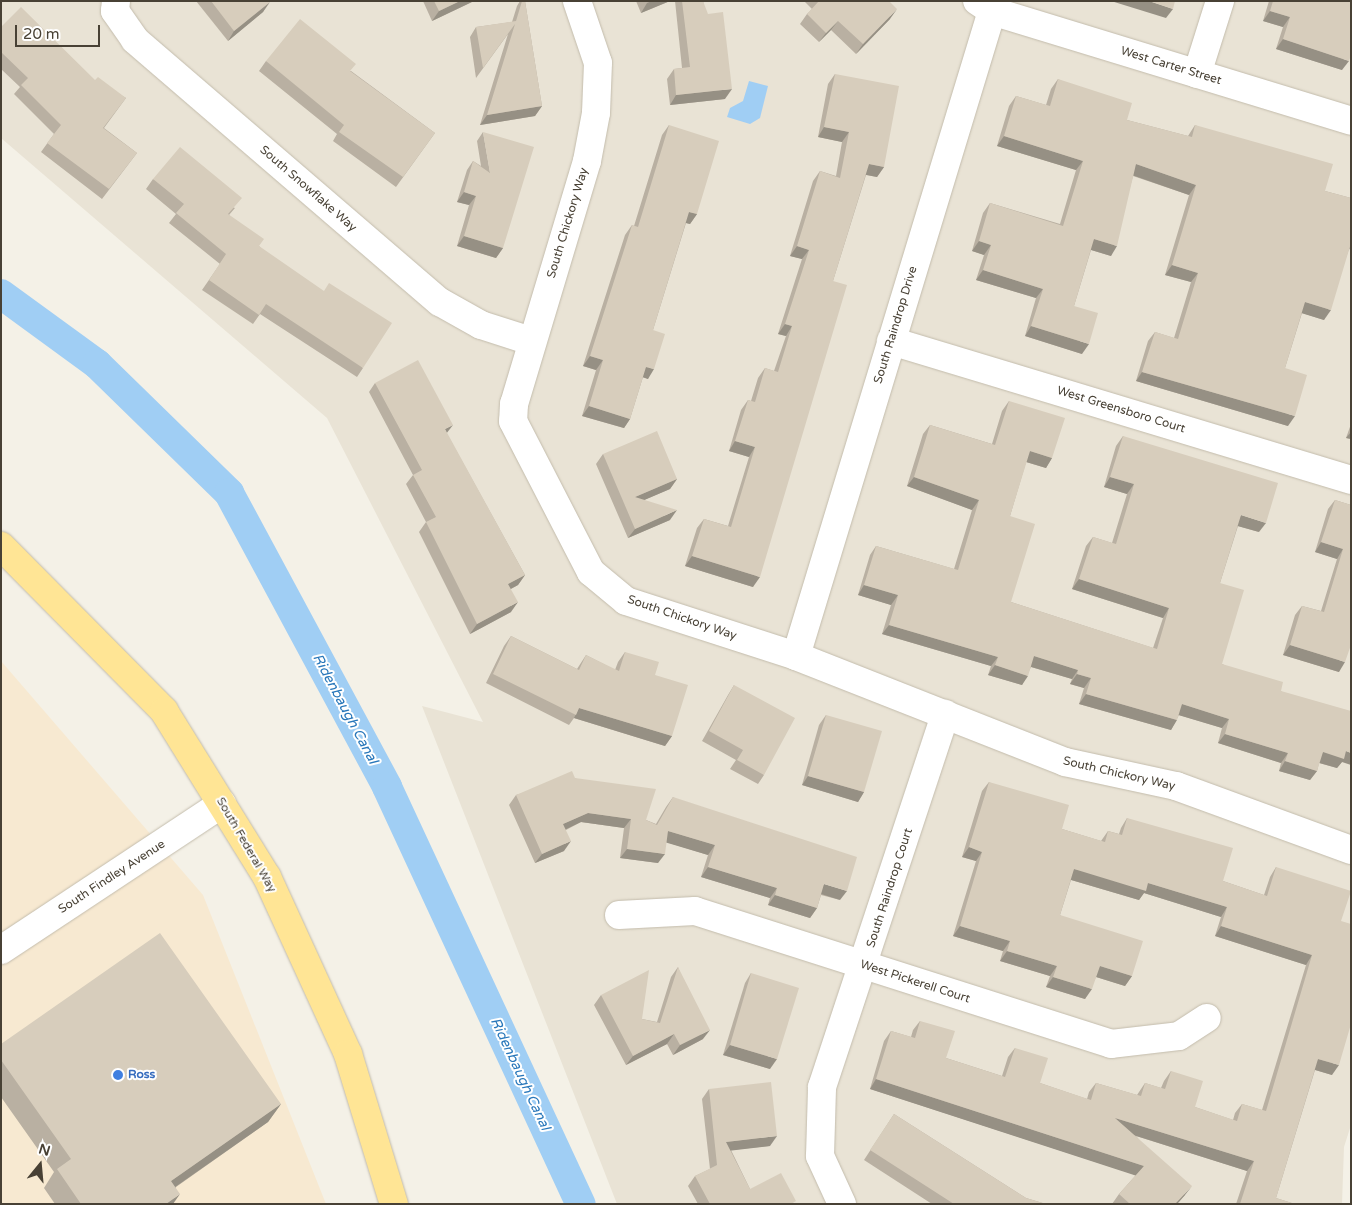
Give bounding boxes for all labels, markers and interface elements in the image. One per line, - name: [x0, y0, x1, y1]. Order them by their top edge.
- scale bar: [18, 15, 102, 47]
- text: 20 m: [23, 25, 60, 43]
- street label: West Carter Street: [1119, 44, 1223, 88]
- street label: South Snowflake Way: [257, 143, 359, 235]
- street label: South Chickory Way: [544, 166, 592, 280]
- street label: South Raindrop Drive: [871, 265, 921, 385]
- street label: West Greensboro Court: [1055, 384, 1187, 436]
- street label: South Chickory Way: [625, 593, 739, 643]
- water label: Ridenbaugh Canal: [309, 651, 381, 767]
- street label: South Chickory Way: [1062, 754, 1176, 794]
- street label: South Federal Way: [213, 795, 279, 895]
- street label: South Raindrop Court: [864, 827, 916, 949]
- street label: South Findley Avenue: [56, 837, 168, 917]
- street label: West Pickerell Court: [858, 957, 972, 1007]
- water label: Ridenbaugh Canal: [487, 1015, 553, 1133]
- place label: Ross: [128, 1068, 155, 1082]
- marker: Ross: [112, 1069, 124, 1081]
- north arrow: [15, 1140, 65, 1190]
- text: N: [37, 1140, 52, 1160]

